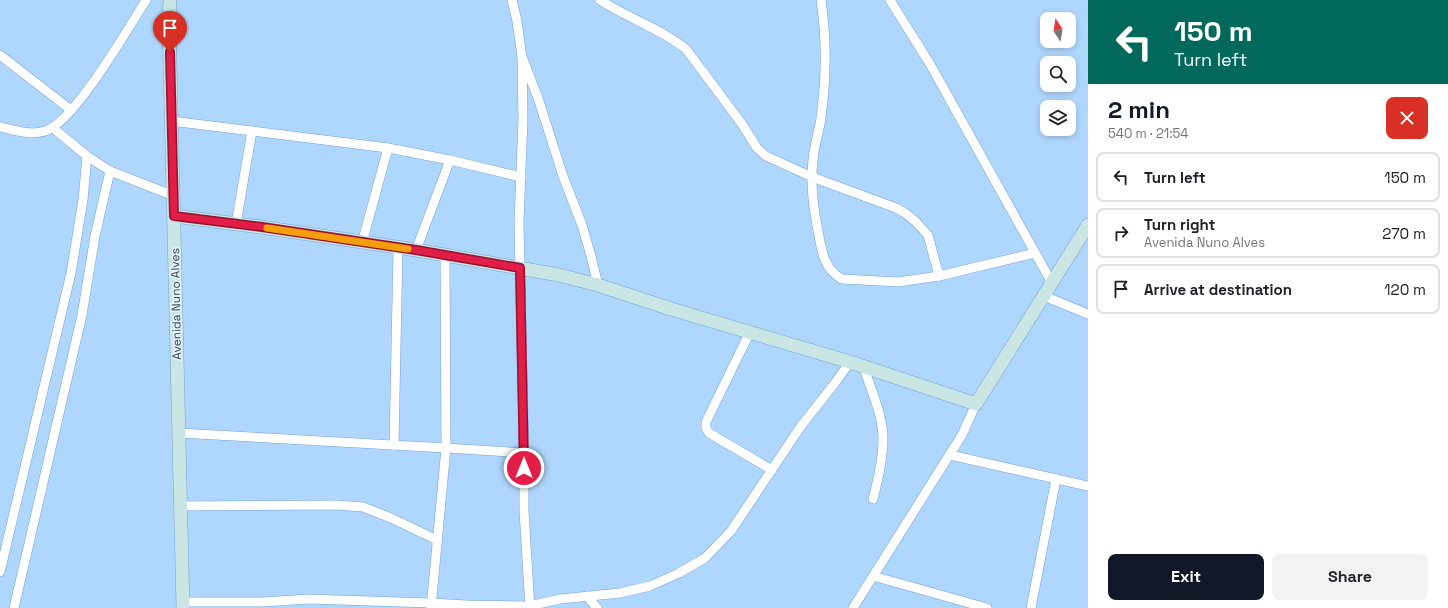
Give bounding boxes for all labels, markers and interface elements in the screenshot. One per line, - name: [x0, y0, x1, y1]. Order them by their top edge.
- pin: [153, 11, 187, 52]
- north arrow: [1040, 12, 1076, 48]
- map controls: [1040, 12, 1076, 136]
- text: 150 m: [1174, 13, 1253, 49]
- icon: left: [1108, 16, 1160, 68]
- icon: arrive: [159, 17, 181, 39]
- text: Turn left: [1174, 48, 1247, 71]
- button: search: [1040, 56, 1076, 92]
- text: 2 min: [1108, 94, 1170, 125]
- button: close: [1386, 97, 1428, 139]
- button: layers: [1040, 100, 1076, 136]
- text: 540 m · 21:54: [1108, 125, 1188, 142]
- icon: left: [1110, 166, 1132, 188]
- text: Turn left: [1144, 168, 1206, 187]
- text: 150 m: [1384, 168, 1426, 187]
- text: Turn right: [1144, 215, 1215, 234]
- icon: right: [1110, 222, 1132, 244]
- text: 270 m: [1382, 224, 1426, 243]
- text: Avenida Nuno Alves: [1144, 234, 1265, 251]
- street label: Avenida Nuno Alves: [167, 248, 185, 360]
- icon: arrive: [1110, 278, 1132, 300]
- text: Arrive at destination: [1144, 280, 1292, 299]
- text: 120 m: [1384, 280, 1426, 299]
- position arrow: [503, 447, 545, 489]
- button: Exit: [1108, 554, 1264, 600]
- button: Share: [1272, 554, 1428, 600]

